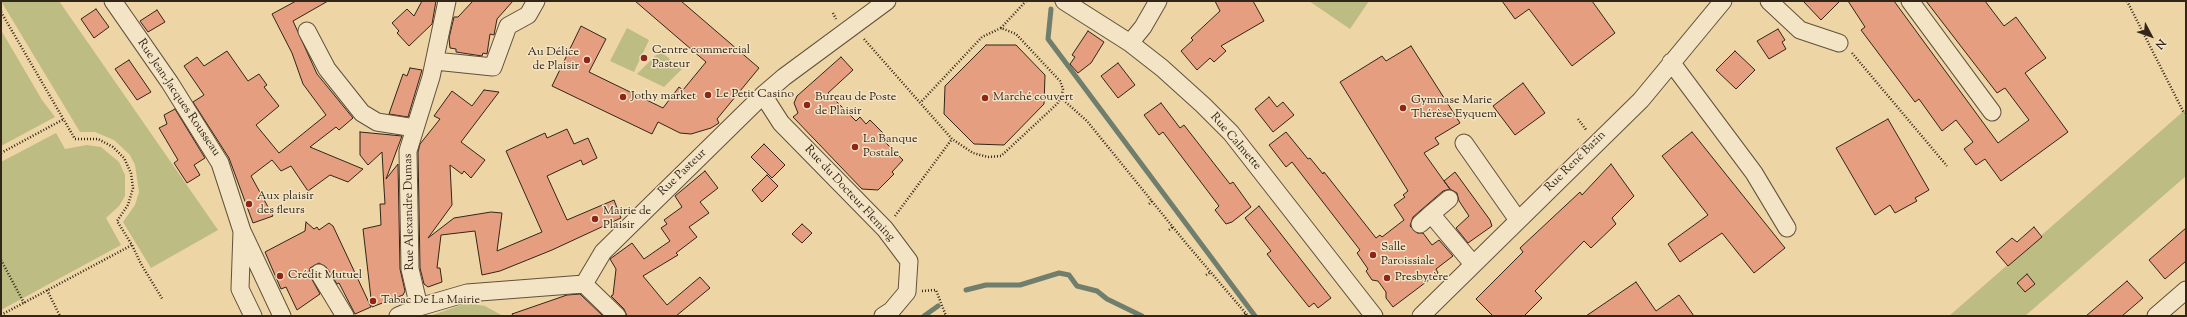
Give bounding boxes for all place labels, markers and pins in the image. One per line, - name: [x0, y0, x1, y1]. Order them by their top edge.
- place label: Centre commercial Pasteur: [652, 44, 750, 72]
- place label: Au Délice de Plaisir: [527, 46, 579, 74]
- marker: Centre commercial Pasteur: [639, 53, 649, 63]
- marker: Au Délice de Plaisir: [582, 55, 592, 65]
- place label: Le Petit Casino: [716, 88, 794, 102]
- place label: Jothy market: [631, 90, 696, 104]
- marker: Le Petit Casino: [703, 90, 713, 100]
- place label: Bureau de Poste de Plaisir: [815, 91, 896, 119]
- place label: Marché couvert: [993, 91, 1073, 105]
- marker: Jothy market: [618, 92, 628, 102]
- marker: Marché couvert: [980, 93, 990, 103]
- place label: Gymnase Marie Thérèse Eyquem: [1411, 94, 1497, 122]
- marker: Bureau de Poste de Plaisir: [802, 100, 812, 110]
- marker: Gymnase Marie Thérèse Eyquem: [1398, 103, 1408, 113]
- place label: La Banque Postale: [863, 133, 917, 161]
- marker: La Banque Postale: [850, 142, 860, 152]
- place label: Aux plaisir des fleurs: [257, 190, 314, 218]
- marker: Aux plaisir des fleurs: [244, 199, 254, 209]
- place label: Mairie de Plaisir: [603, 205, 651, 233]
- marker: Mairie de Plaisir: [590, 214, 600, 224]
- place label: Salle Paroissiale: [1381, 241, 1435, 269]
- marker: Salle Paroissiale: [1368, 250, 1378, 260]
- place label: Crédit Mutuel: [288, 269, 362, 283]
- marker: Crédit Mutuel: [275, 271, 285, 281]
- place label: Presbytère: [1395, 271, 1448, 285]
- marker: Presbytère: [1382, 273, 1392, 283]
- place label: Tabac De La Mairie: [381, 294, 480, 308]
- marker: Tabac De La Mairie: [368, 296, 378, 306]

